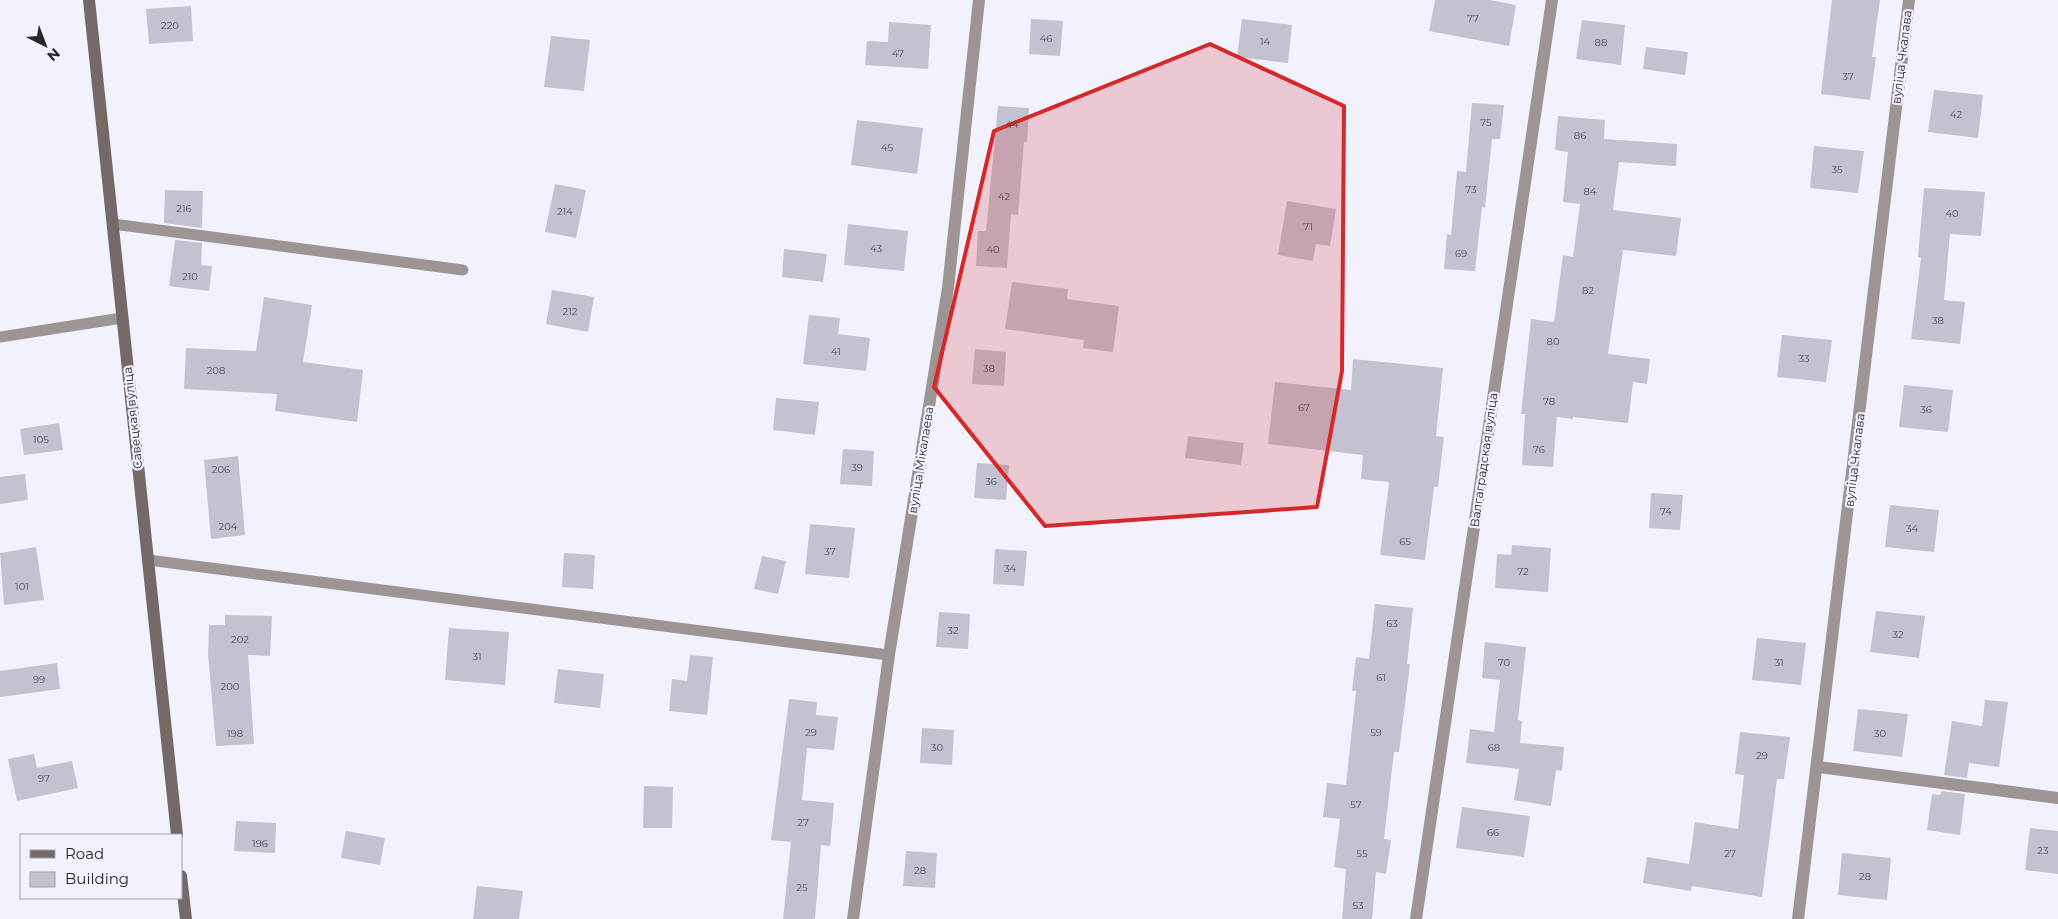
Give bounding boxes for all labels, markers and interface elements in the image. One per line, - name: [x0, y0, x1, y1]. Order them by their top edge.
- street label: вуліца Чкалава: [1888, 9, 1915, 105]
- house number: 77: [1467, 12, 1479, 25]
- house number: 220: [161, 19, 179, 32]
- north arrow: [20, 20, 70, 70]
- house number: 46: [1040, 32, 1052, 45]
- house number: 14: [1260, 35, 1270, 48]
- house number: 88: [1595, 36, 1607, 49]
- text: N: [43, 44, 64, 65]
- house number: 47: [892, 47, 904, 60]
- house number: 37: [1842, 70, 1854, 83]
- house number: 42: [1950, 108, 1962, 121]
- house number: 75: [1480, 116, 1492, 129]
- house number: 44: [1005, 118, 1019, 131]
- house number: 86: [1574, 129, 1586, 142]
- house number: 45: [881, 141, 893, 154]
- house number: 35: [1831, 163, 1843, 176]
- house number: 73: [1465, 183, 1477, 196]
- house number: 84: [1584, 185, 1597, 198]
- house number: 42: [998, 190, 1010, 203]
- house number: 216: [176, 202, 192, 215]
- house number: 214: [557, 205, 573, 218]
- house number: 40: [1945, 207, 1959, 220]
- house number: 71: [1303, 220, 1313, 233]
- house number: 43: [870, 242, 882, 255]
- house number: 40: [986, 243, 1000, 256]
- house number: 69: [1455, 247, 1467, 260]
- house number: 210: [182, 270, 198, 283]
- house number: 82: [1582, 284, 1594, 297]
- house number: 212: [563, 305, 578, 318]
- house number: 38: [1932, 314, 1944, 327]
- house number: 80: [1547, 335, 1560, 348]
- house number: 41: [831, 345, 841, 358]
- house number: 33: [1798, 352, 1810, 365]
- house number: 38: [983, 362, 995, 375]
- house number: 208: [207, 364, 225, 377]
- street label: Савецкая вуліца: [120, 366, 145, 470]
- street label: Валгаградская вуліца: [1467, 392, 1500, 528]
- house number: 78: [1543, 395, 1555, 408]
- house number: 67: [1298, 401, 1310, 414]
- house number: 36: [1920, 403, 1932, 416]
- street label: вуліца Мікалаева: [905, 405, 936, 514]
- street label: вуліца Чкалава: [1841, 412, 1868, 508]
- house number: 105: [33, 433, 49, 446]
- house number: 76: [1533, 443, 1545, 456]
- house number: 39: [851, 461, 863, 474]
- house number: 206: [212, 463, 230, 476]
- house number: 36: [985, 475, 997, 488]
- house number: 74: [1660, 505, 1672, 518]
- house number: 204: [219, 520, 238, 533]
- house number: 34: [1906, 522, 1919, 535]
- house number: 65: [1399, 535, 1411, 548]
- house number: 37: [824, 545, 836, 558]
- house number: 34: [1004, 562, 1017, 575]
- house number: 72: [1517, 565, 1529, 578]
- house number: 101: [15, 580, 29, 593]
- house number: 63: [1386, 617, 1398, 630]
- house number: 32: [947, 624, 959, 637]
- house number: 32: [1892, 628, 1904, 641]
- house number: 202: [231, 633, 249, 646]
- house number: 31: [472, 650, 482, 663]
- house number: 70: [1498, 656, 1511, 669]
- house number: 31: [1774, 656, 1784, 669]
- house number: 61: [1376, 671, 1386, 684]
- house number: 99: [33, 673, 45, 686]
- house number: 200: [221, 680, 240, 693]
- house number: 29: [805, 726, 817, 739]
- house number: 59: [1370, 726, 1382, 739]
- house number: 198: [227, 727, 243, 740]
- house number: 30: [1874, 727, 1887, 740]
- house number: 30: [931, 741, 944, 754]
- house number: 68: [1488, 741, 1500, 754]
- house number: 29: [1756, 749, 1768, 762]
- house number: 97: [38, 772, 50, 785]
- house number: 57: [1350, 798, 1362, 811]
- house number: 27: [797, 816, 809, 829]
- house number: 66: [1487, 826, 1499, 839]
- legend: [20, 834, 182, 899]
- house number: 196: [252, 837, 268, 850]
- text: Road: [65, 844, 104, 863]
- house number: 23: [2037, 844, 2049, 857]
- house number: 55: [1356, 847, 1368, 860]
- house number: 27: [1724, 847, 1736, 860]
- house number: 28: [914, 864, 926, 877]
- text: Building: [65, 869, 129, 888]
- house number: 28: [1859, 870, 1871, 883]
- house number: 25: [796, 881, 808, 894]
- house number: 53: [1352, 899, 1364, 912]

